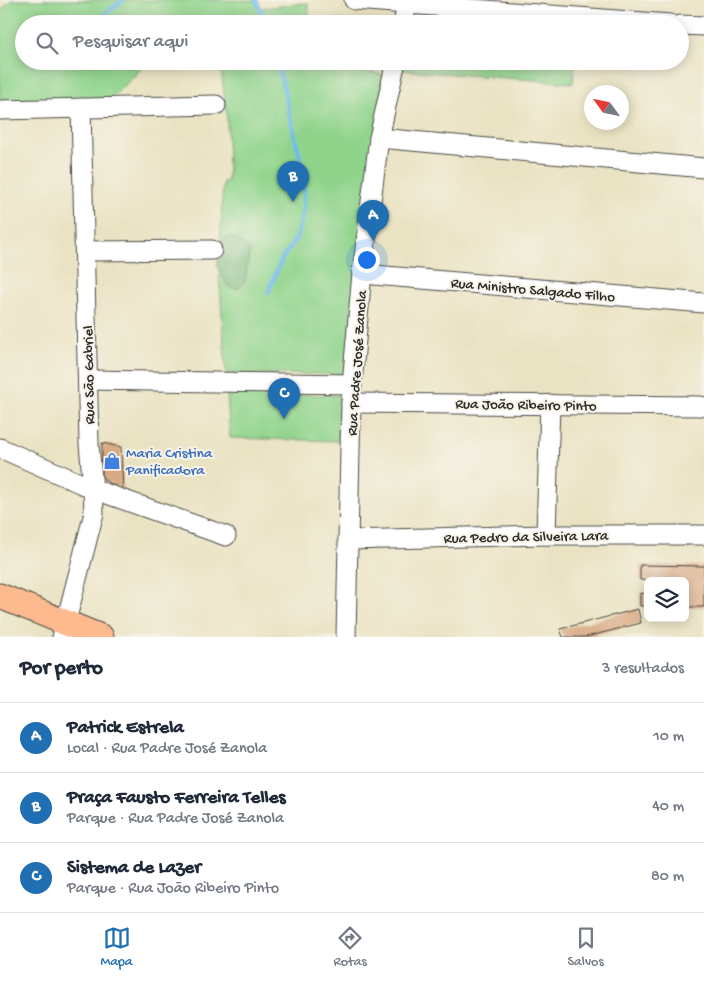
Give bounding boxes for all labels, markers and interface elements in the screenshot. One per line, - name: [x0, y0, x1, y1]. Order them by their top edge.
- search box: [15, 15, 689, 70]
- icon: search: [33, 29, 61, 57]
- text: Pesquisar aqui: [73, 31, 188, 54]
- north arrow: [584, 85, 629, 130]
- pin: B: [277, 161, 309, 202]
- pin: A: [357, 200, 389, 241]
- your location: [354, 247, 380, 273]
- street label: Rua Ministro Salgado Filho: [450, 275, 616, 307]
- street label: Rua Padre José Zanola: [344, 289, 372, 437]
- street label: Rua São Gabriel: [80, 325, 100, 424]
- pin: C: [268, 378, 300, 419]
- street label: Rua João Ribeiro Pinto: [455, 396, 597, 416]
- place label: Maria Cristina Panificadora: [125, 445, 213, 480]
- shop icon: Maria Cristina Panificadora: [102, 451, 122, 471]
- street label: Rua Pedro da Silveira Lara: [444, 528, 609, 548]
- map controls: [644, 577, 689, 622]
- button: layers: [644, 577, 689, 622]
- text: Por perto: [20, 657, 103, 682]
- text: 3 resultados: [602, 660, 684, 679]
- text: Patrick Estrela: [67, 717, 184, 740]
- text: A: [31, 728, 41, 747]
- text: 10 m: [653, 728, 684, 747]
- text: Local · Rua Padre José Zanola: [67, 740, 267, 759]
- text: Praça Fausto Ferreira Telles: [67, 787, 286, 810]
- text: B: [32, 798, 40, 817]
- text: 40 m: [652, 798, 684, 817]
- text: Parque · Rua Padre José Zanola: [67, 810, 284, 829]
- text: Sistema de Lazer: [67, 857, 201, 880]
- text: C: [32, 868, 40, 887]
- text: 80 m: [651, 868, 684, 887]
- text: Parque · Rua João Ribeiro Pinto: [67, 880, 279, 899]
- tab: Mapa: [100, 924, 133, 971]
- tab: Rotas: [333, 924, 367, 971]
- tab: Salvos: [568, 924, 604, 971]

